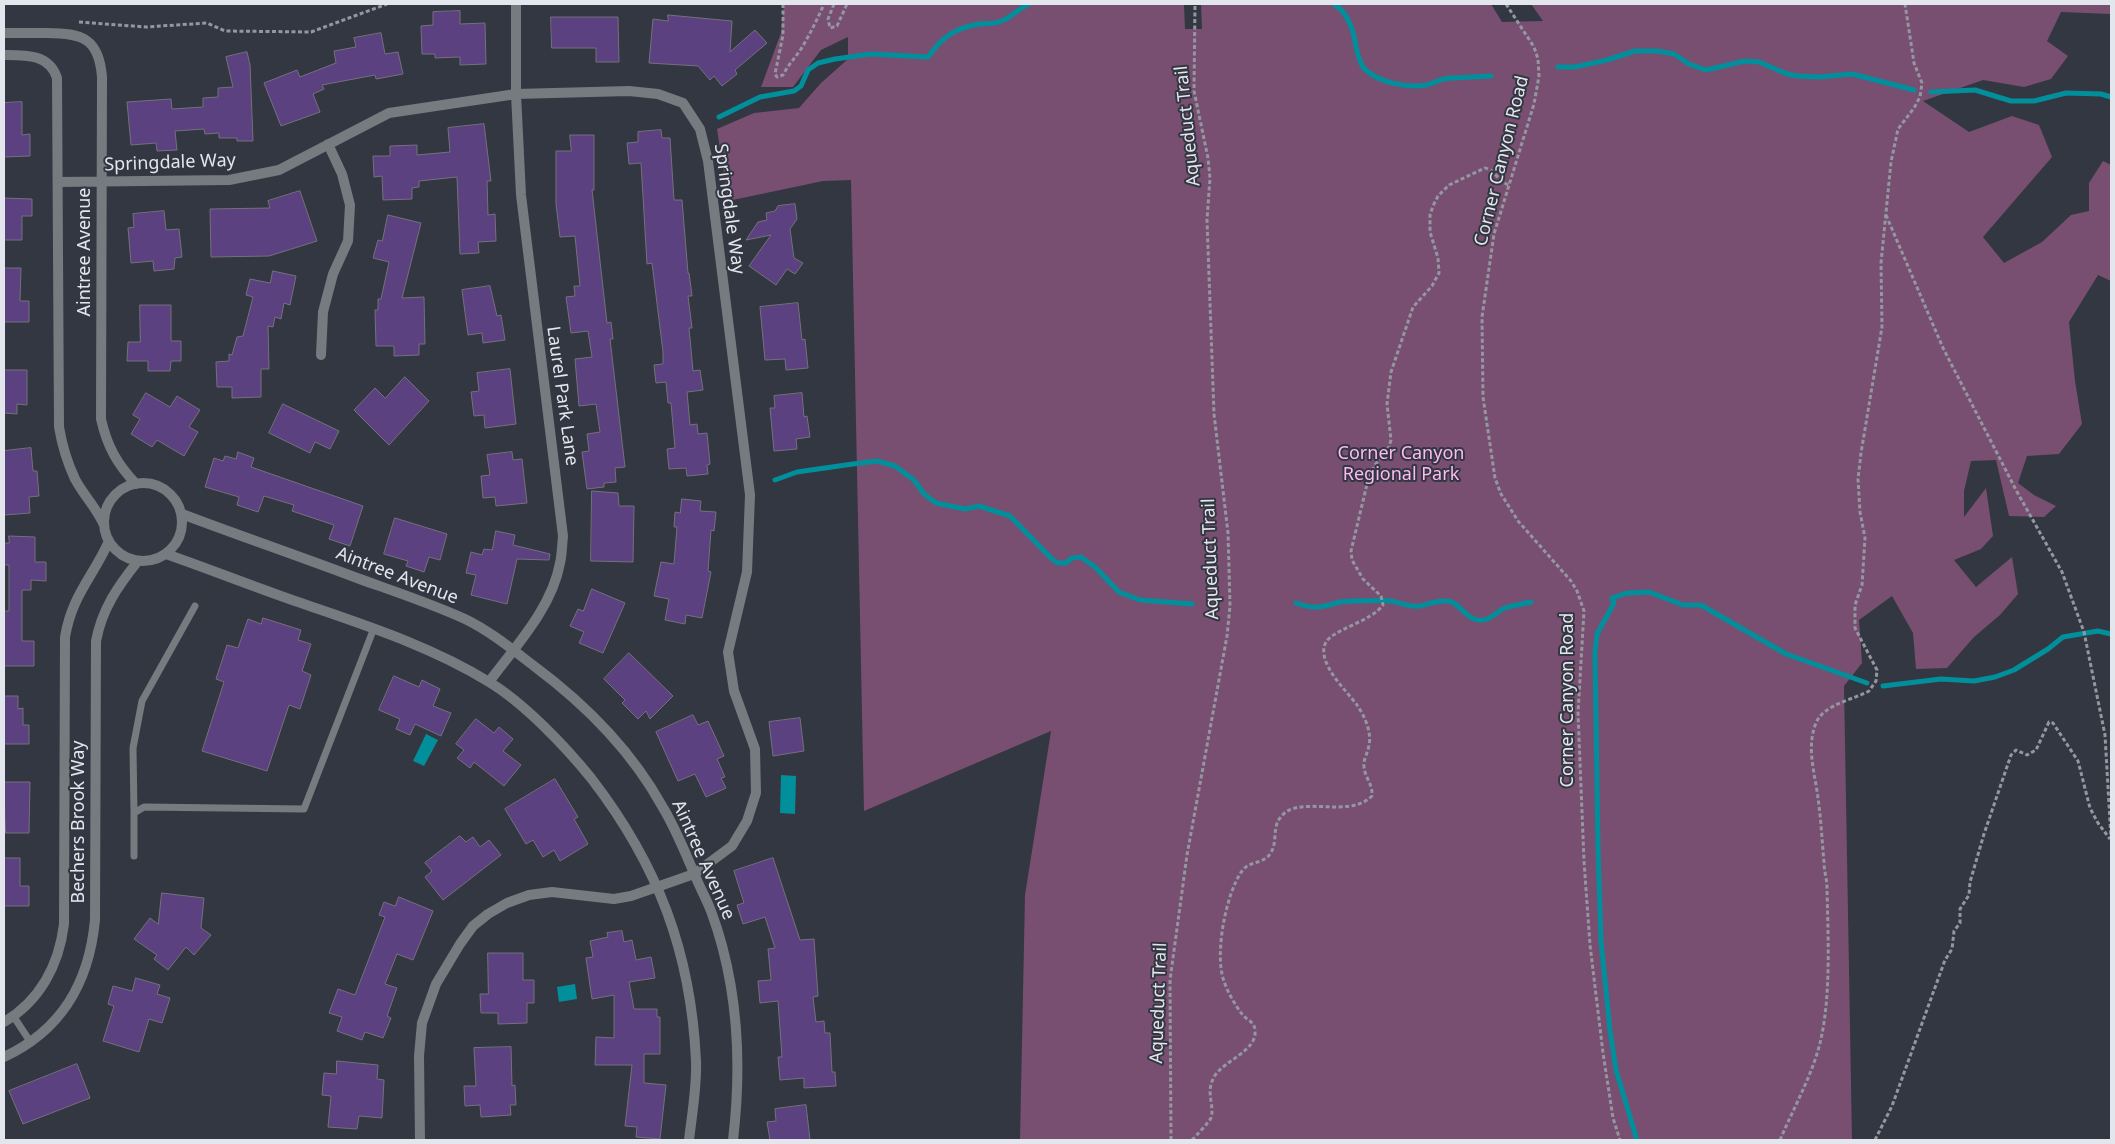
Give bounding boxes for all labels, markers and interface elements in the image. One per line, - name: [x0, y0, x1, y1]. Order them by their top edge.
- street label: Aqueduct Trail: [1171, 64, 1205, 188]
- street label: Corner Canyon Road: [1470, 74, 1534, 248]
- street label: Springdale Way: [709, 142, 749, 276]
- street label: Springdale Way: [104, 150, 236, 176]
- street label: Aintree Avenue: [74, 187, 96, 317]
- street label: Laurel Park Lane: [542, 325, 582, 467]
- park label: Corner Canyon Regional Park: [1338, 443, 1464, 486]
- street label: Aqueduct Trail: [1198, 498, 1224, 620]
- street label: Aintree Avenue: [333, 543, 461, 609]
- street label: Corner Canyon Road: [1557, 613, 1579, 787]
- street label: Bechers Brook Way: [68, 740, 90, 904]
- street label: Aintree Avenue: [667, 797, 739, 923]
- street label: Aqueduct Trail: [1146, 942, 1172, 1064]

